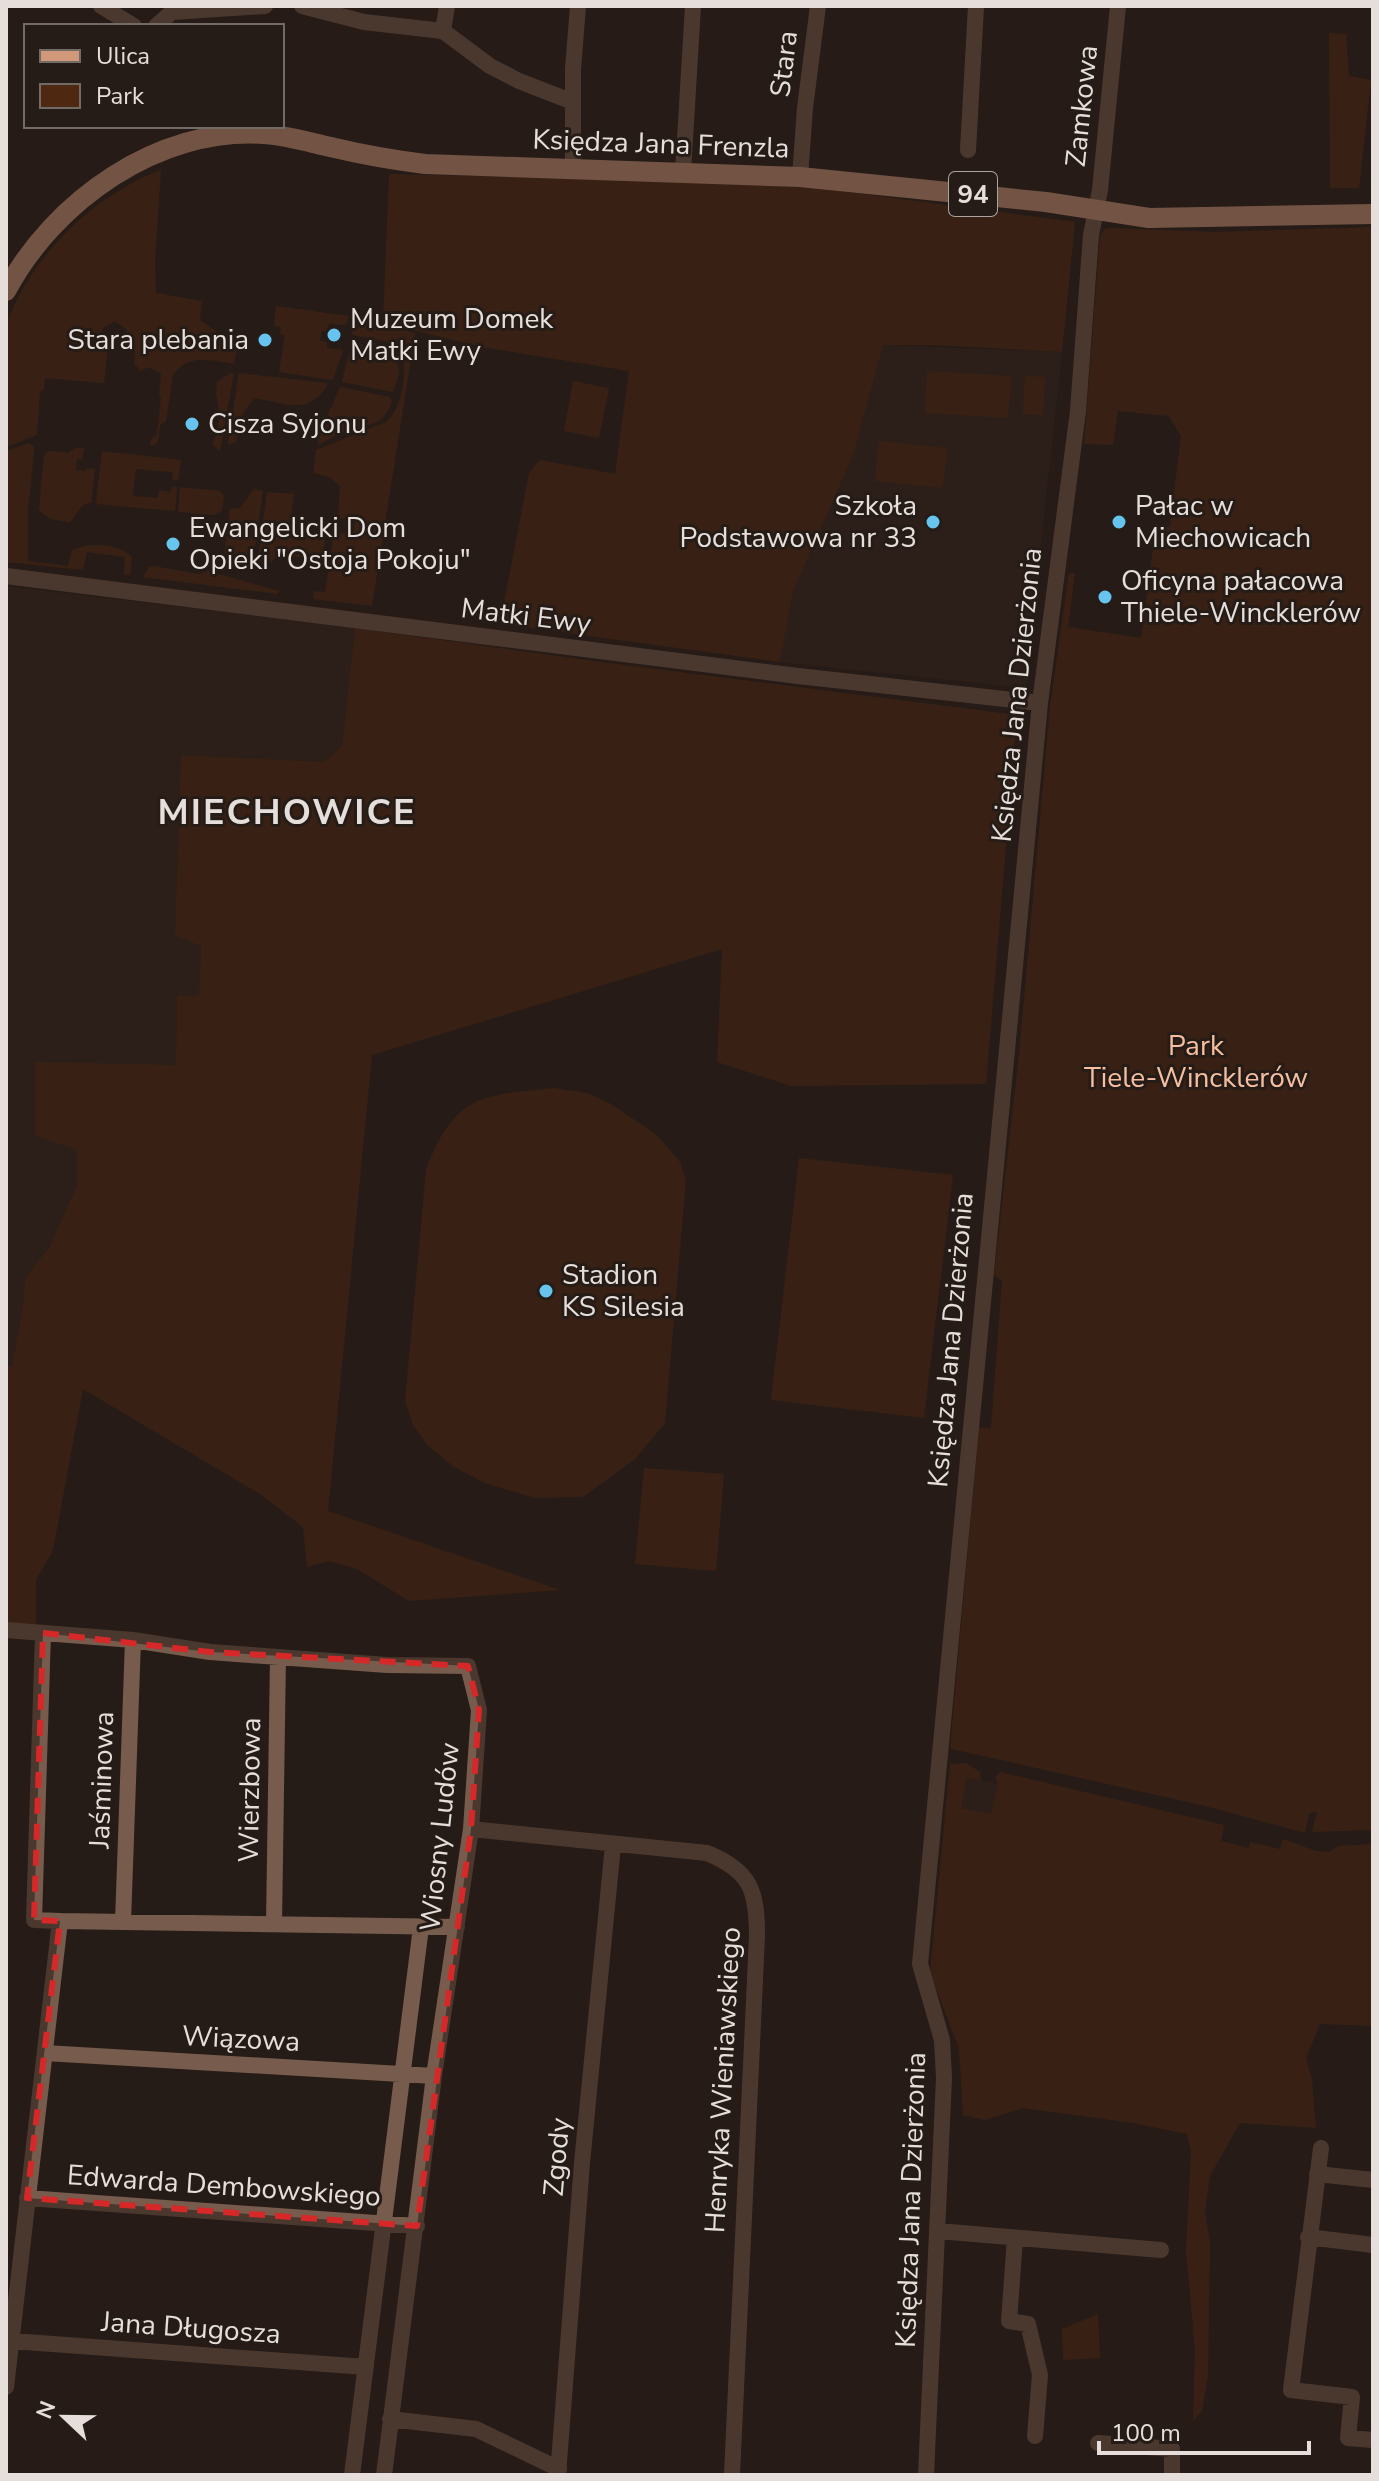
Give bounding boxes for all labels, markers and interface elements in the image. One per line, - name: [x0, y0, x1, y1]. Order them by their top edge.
- legend: [24, 24, 284, 128]
- street label: Stara: [761, 29, 807, 99]
- text: Ulica: [96, 40, 150, 72]
- street label: Zamkowa: [1057, 43, 1107, 169]
- text: Park: [96, 80, 145, 112]
- street label: Księdza Jana Frenzla: [532, 121, 790, 167]
- road number: 94: [949, 172, 997, 216]
- place label: Muzeum Domek Matki Ewy: [350, 300, 554, 370]
- place label: Stara plebania: [67, 321, 249, 359]
- marker: Muzeum Domek Matki Ewy: [325, 326, 343, 344]
- marker: Stara plebania: [256, 331, 274, 349]
- place label: Cisza Syjonu: [208, 405, 367, 443]
- marker: Cisza Syjonu: [183, 415, 201, 433]
- place label: Szkoła Podstawowa nr 33: [679, 487, 917, 557]
- place label: Pałac w Miechowicach: [1135, 487, 1311, 557]
- place label: Ewangelicki Dom Opieki "Ostoja Pokoju": [189, 509, 471, 579]
- marker: Szkoła Podstawowa nr 33: [924, 513, 942, 531]
- marker: Pałac w Miechowicach: [1110, 513, 1128, 531]
- marker: Ewangelicki Dom Opieki "Ostoja Pokoju": [164, 535, 182, 553]
- street label: Księdza Jana Dzierżonia: [983, 546, 1051, 844]
- place label: Oficyna pałacowa Thiele-Wincklerów: [1121, 562, 1361, 632]
- marker: Oficyna pałacowa Thiele-Wincklerów: [1096, 588, 1114, 606]
- street label: Matki Ewy: [459, 589, 594, 643]
- district label: MIECHOWICE: [158, 788, 416, 837]
- park label: Park Tiele-Wincklerów: [1084, 1027, 1308, 1097]
- street label: Księdza Jana Dzierżonia: [919, 1191, 983, 1489]
- place label: Stadion KS Silesia: [562, 1256, 685, 1326]
- marker: Stadion KS Silesia: [537, 1282, 555, 1300]
- street label: Jaśminowa: [81, 1711, 123, 1850]
- street label: Wierzbowa: [230, 1717, 270, 1863]
- street label: Wiosny Ludów: [411, 1741, 469, 1933]
- street label: Henryka Wieniawskiego: [696, 1926, 750, 2234]
- street label: Wiązowa: [181, 2017, 301, 2061]
- street label: Księdza Jana Dzierżonia: [887, 2052, 935, 2348]
- street label: Zgody: [535, 2116, 579, 2198]
- street label: Edwarda Dembowskiego: [66, 2156, 382, 2216]
- street label: Jana Długosza: [99, 2303, 282, 2353]
- north arrow: [24, 2377, 104, 2457]
- text: N: [29, 2397, 63, 2423]
- scale bar: [1099, 2405, 1309, 2455]
- text: 100 m: [1111, 2417, 1181, 2449]

